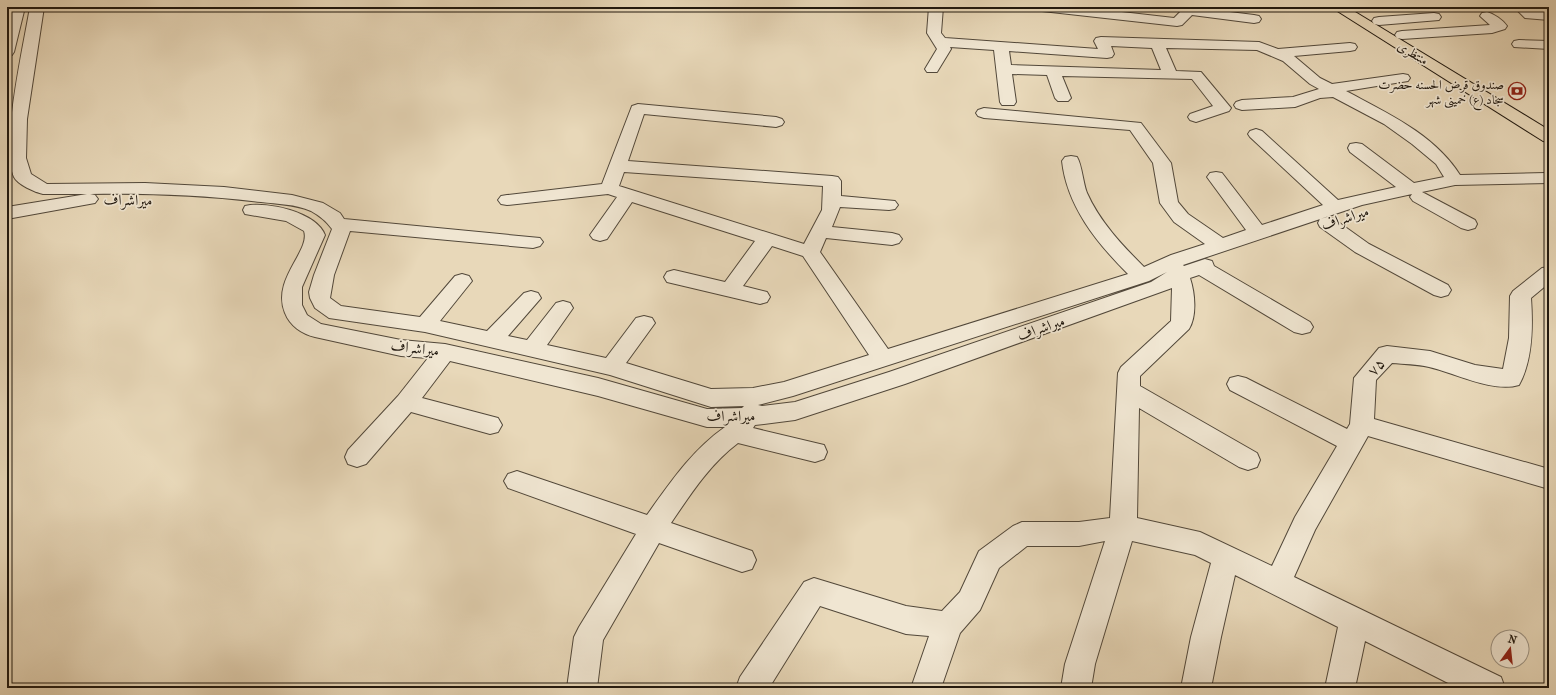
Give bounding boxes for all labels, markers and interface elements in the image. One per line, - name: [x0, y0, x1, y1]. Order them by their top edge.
- street label: منتظری: [1394, 38, 1431, 69]
- place label: صندوق قرض الحسنه حضرت سجاد (ع) خمینی شهر: [1378, 77, 1504, 111]
- bank icon: صندوق قرض الحسنه حضرت سجاد (ع) خمینی شهر: [1507, 81, 1527, 101]
- street label: میراشراف: [103, 191, 153, 210]
- street label: میراشراف: [1319, 202, 1371, 235]
- street label: میراشراف: [1015, 312, 1067, 345]
- street label: میراشراف: [390, 336, 440, 361]
- street label: ۷۵: [1363, 354, 1389, 380]
- street label: میراشراف: [707, 407, 755, 426]
- north arrow: [1490, 629, 1530, 669]
- text: N: [1507, 632, 1519, 647]

